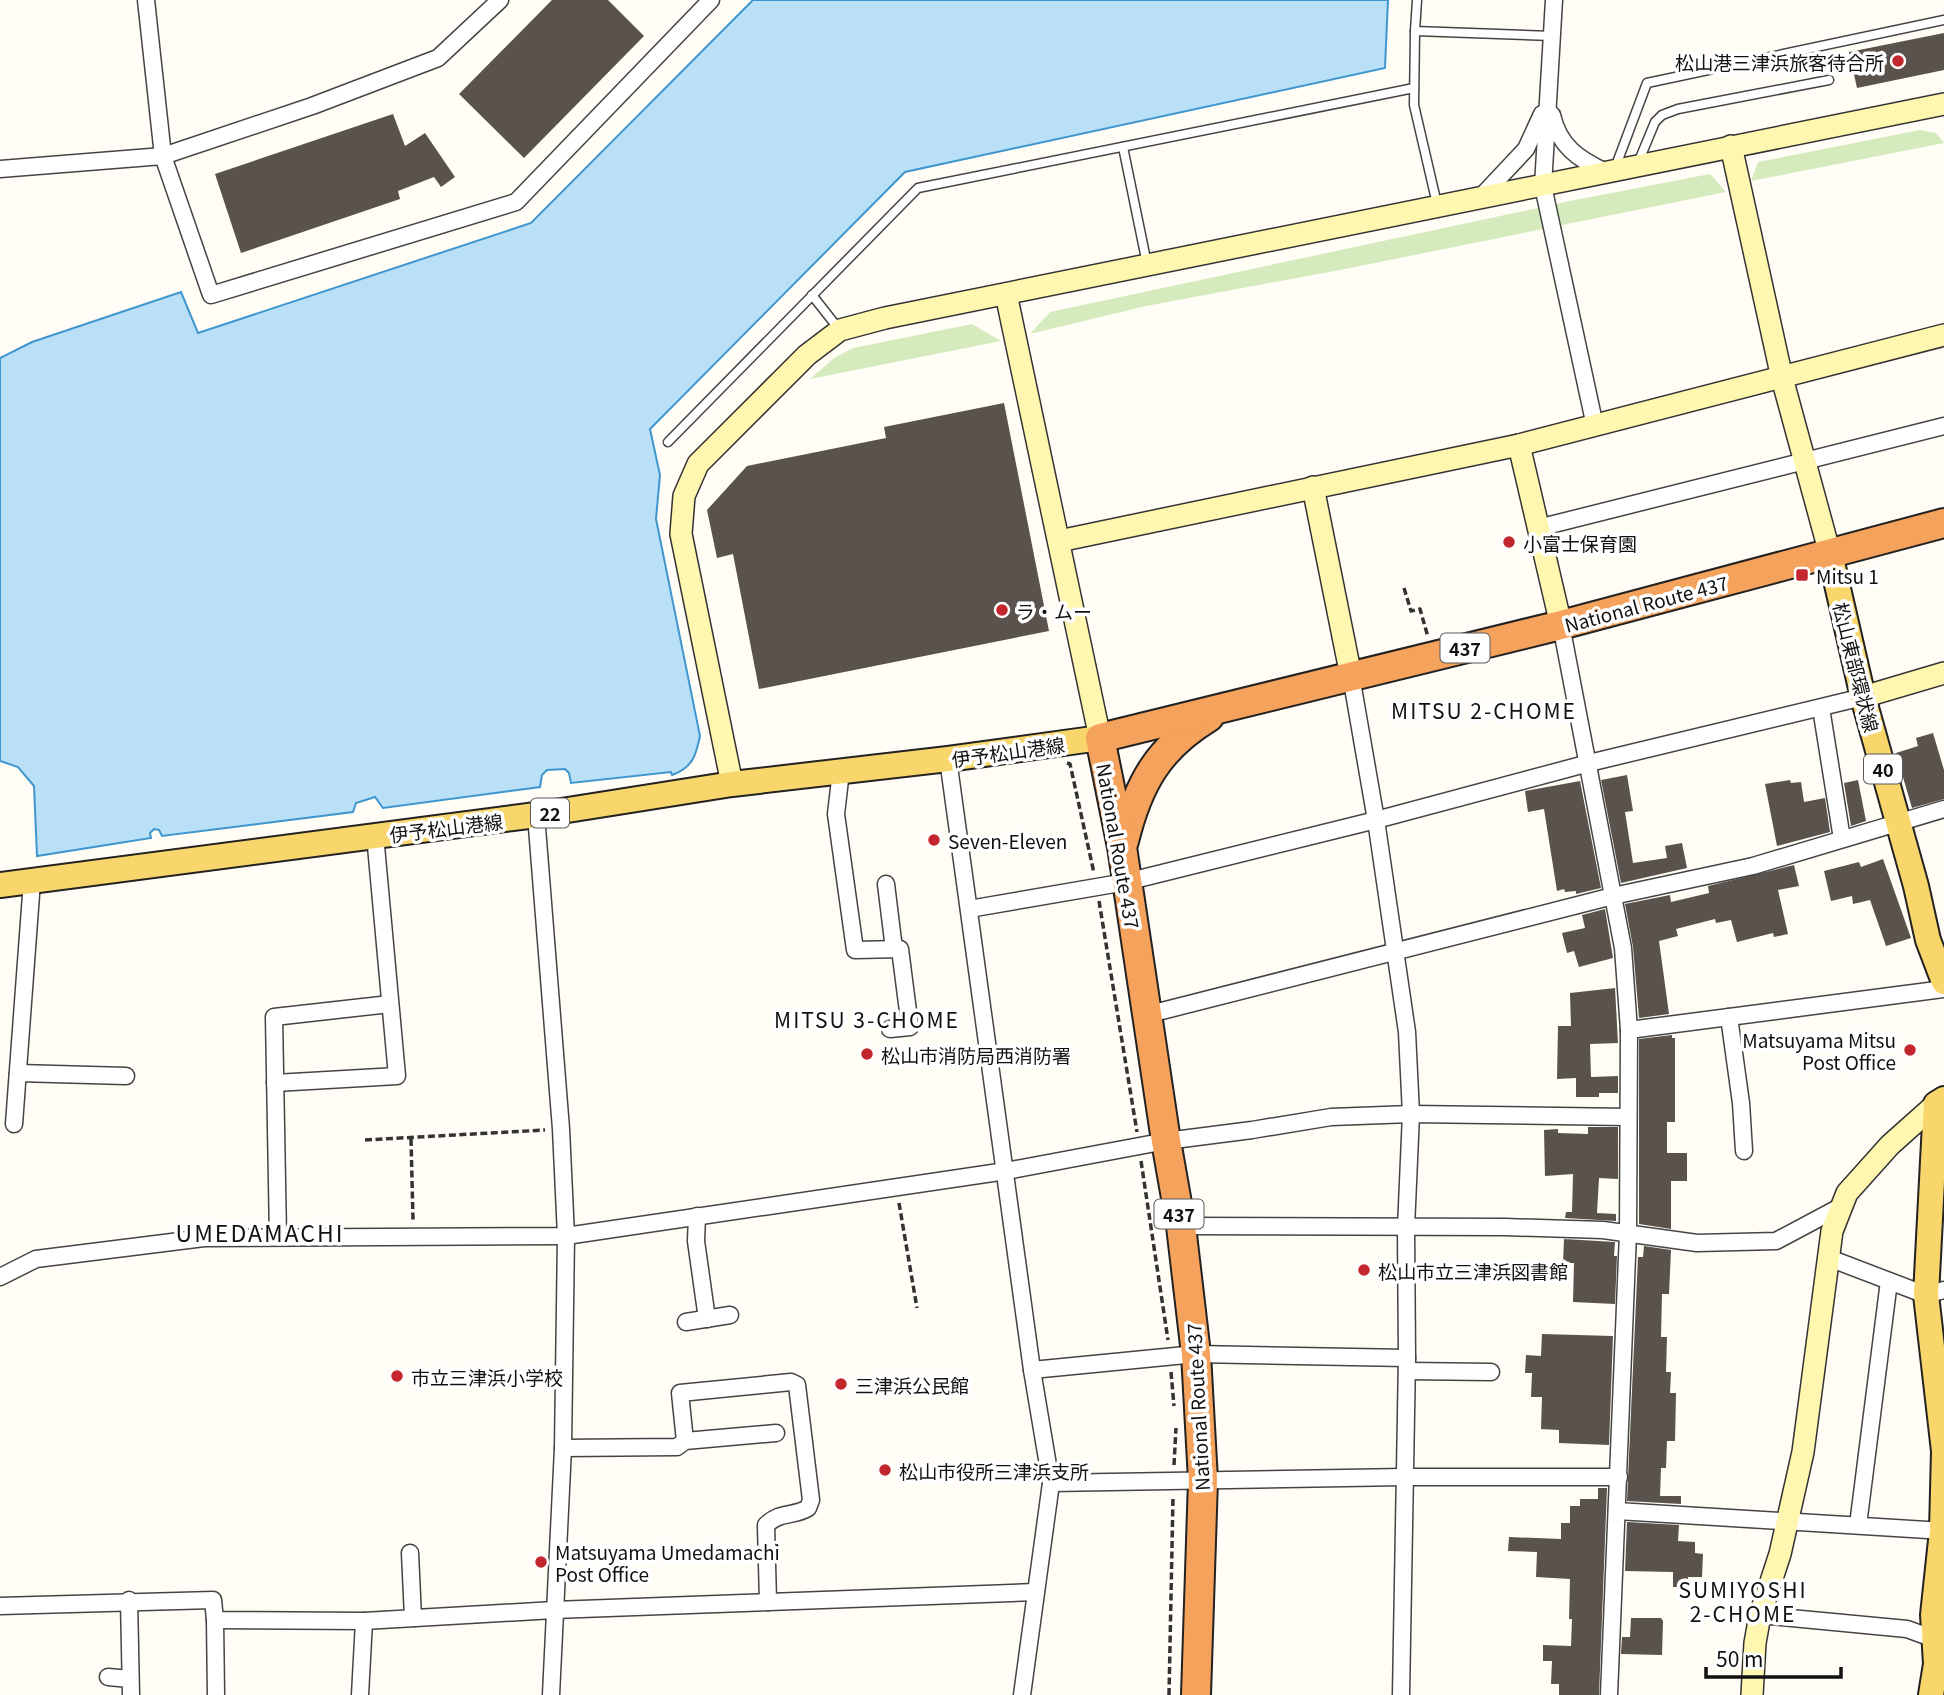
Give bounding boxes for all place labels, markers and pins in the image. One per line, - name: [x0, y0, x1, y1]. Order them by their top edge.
- place label: 松山港三津浜旅客待合所: [1675, 48, 1884, 75]
- marker: 松山港三津浜旅客待合所: [1890, 53, 1906, 69]
- place label: 小富士保育園: [1523, 529, 1637, 556]
- marker: 小富士保育園: [1501, 534, 1517, 550]
- place label: Mitsu 1: [1816, 562, 1879, 589]
- marker: Mitsu 1: [1794, 567, 1810, 583]
- place label: ラ・ムー: [1016, 597, 1092, 624]
- marker: ラ・ムー: [994, 602, 1010, 618]
- place label: Seven-Eleven: [948, 827, 1067, 854]
- marker: Seven-Eleven: [926, 832, 942, 848]
- place label: Matsuyama Mitsu Post Office: [1742, 1026, 1896, 1075]
- place label: 松山市消防局西消防署: [881, 1041, 1071, 1068]
- marker: Matsuyama Mitsu Post Office: [1902, 1042, 1918, 1058]
- marker: 松山市消防局西消防署: [859, 1046, 875, 1062]
- place label: 松山市立三津浜図書館: [1378, 1257, 1568, 1284]
- marker: 松山市立三津浜図書館: [1356, 1262, 1372, 1278]
- place label: 市立三津浜小学校: [411, 1363, 563, 1390]
- marker: 市立三津浜小学校: [389, 1368, 405, 1384]
- place label: 三津浜公民館: [855, 1371, 969, 1398]
- marker: 三津浜公民館: [833, 1376, 849, 1392]
- place label: 松山市役所三津浜支所: [899, 1457, 1089, 1484]
- marker: 松山市役所三津浜支所: [877, 1462, 893, 1478]
- place label: Matsuyama Umedamachi Post Office: [555, 1538, 780, 1587]
- marker: Matsuyama Umedamachi Post Office: [533, 1554, 549, 1570]

